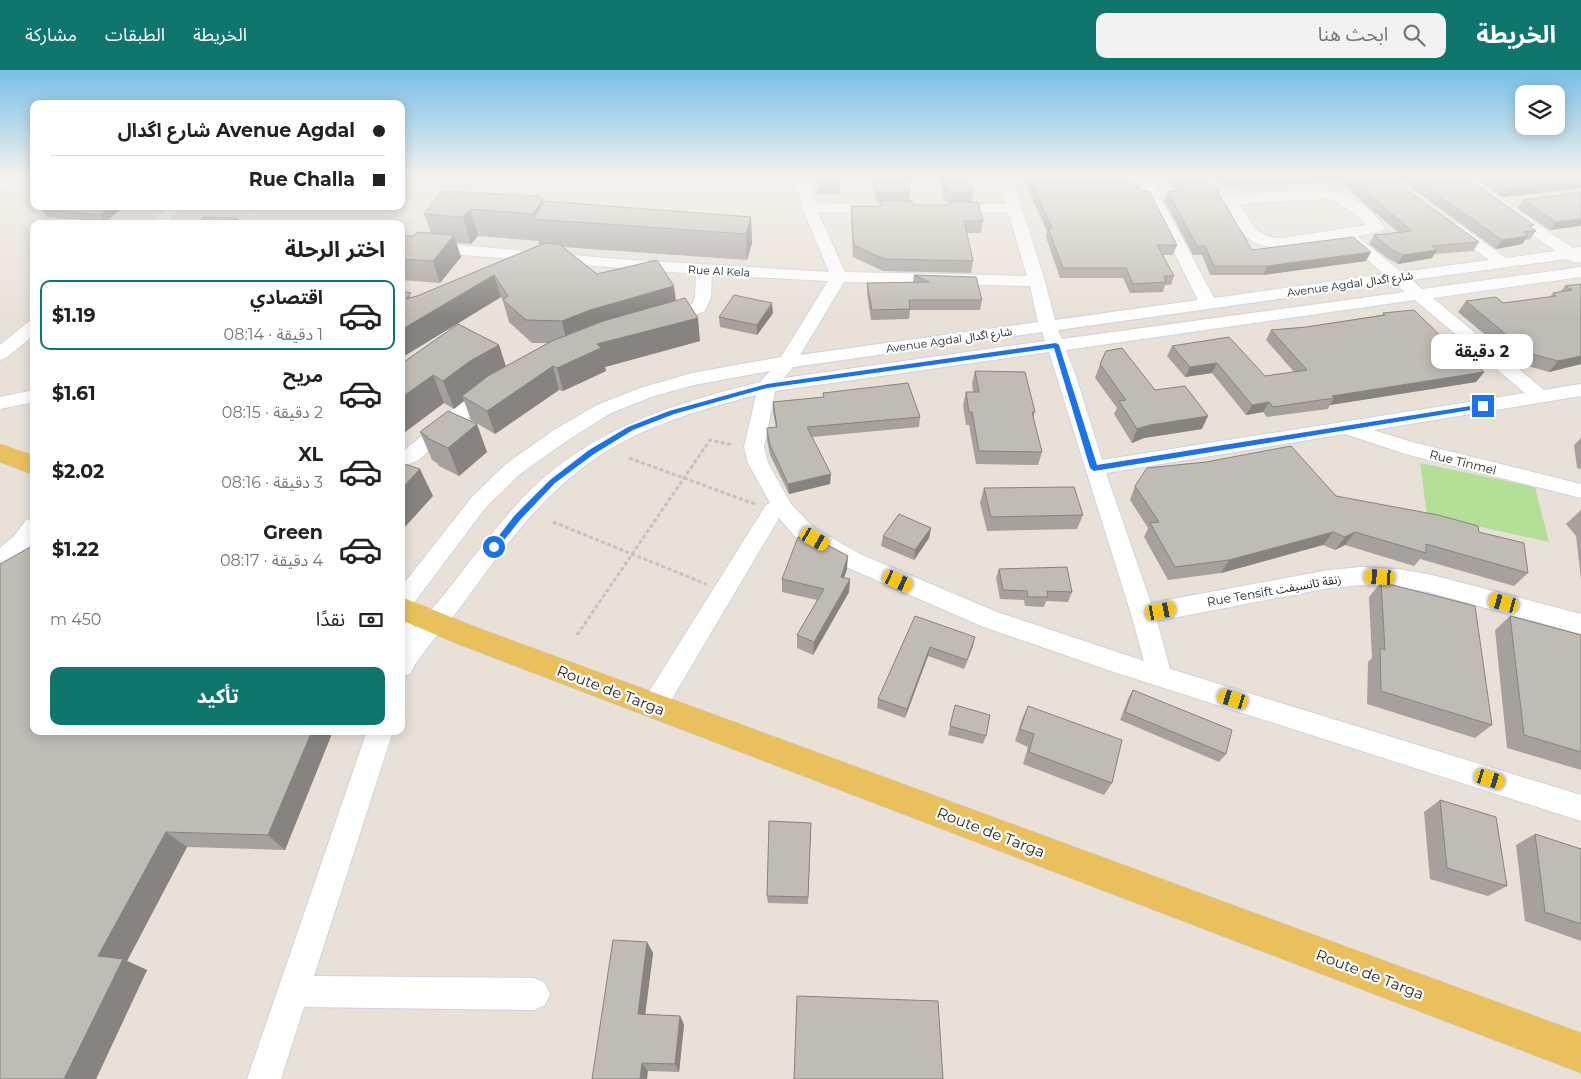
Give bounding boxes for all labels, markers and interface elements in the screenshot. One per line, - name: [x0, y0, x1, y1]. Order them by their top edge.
- search box: [1096, 13, 1446, 58]
- text: الخريطة: [1476, 20, 1556, 49]
- icon: search: [1400, 21, 1428, 49]
- text: ابحث هنا: [1318, 23, 1388, 46]
- text: مشاركة: [25, 24, 77, 46]
- text: الطبقات: [105, 24, 165, 46]
- text: الخريطة: [193, 24, 247, 46]
- map controls: [1515, 85, 1565, 135]
- button: layers: [1515, 85, 1565, 135]
- text: Avenue Agdal شارع اگدال: [118, 119, 355, 142]
- text: Rue Challa: [249, 168, 355, 191]
- text: اختر الرحلة: [285, 236, 385, 263]
- street label: Rue Al Kela: [688, 262, 750, 280]
- street label: Avenue Agdal شارع اگدال: [1286, 268, 1414, 301]
- text: اقتصادي: [250, 286, 323, 309]
- icon: car: [338, 293, 383, 338]
- text: $1.19: [52, 304, 96, 327]
- street label: Avenue Agdal شارع اگدال: [885, 324, 1013, 357]
- text: 1 دقيقة · 08:14: [224, 325, 323, 344]
- callout: 2 دقيقة: [1432, 334, 1534, 368]
- text: 2 دقيقة: [1455, 342, 1509, 361]
- text: مريح: [283, 364, 323, 387]
- icon: car: [338, 371, 383, 416]
- text: $1.61: [52, 382, 96, 405]
- route end: [1472, 395, 1494, 417]
- text: 2 دقيقة · 08:15: [222, 403, 323, 422]
- text: XL: [298, 443, 323, 466]
- street label: Rue Tinmel: [1428, 446, 1498, 478]
- icon: car: [338, 449, 383, 494]
- text: $2.02: [52, 460, 104, 483]
- text: 3 دقيقة · 08:16: [221, 473, 323, 492]
- text: Green: [263, 521, 323, 544]
- car: [798, 525, 831, 553]
- icon: car: [338, 527, 383, 572]
- route start: [483, 536, 505, 558]
- text: $1.22: [52, 538, 99, 561]
- text: 4 دقيقة · 08:17: [220, 551, 323, 570]
- car: [881, 568, 914, 594]
- car: [1364, 569, 1395, 585]
- street label: Rue Tensift زنقة تانسيفت: [1206, 571, 1342, 609]
- car: [1487, 592, 1520, 614]
- car: [1144, 601, 1177, 621]
- icon: cash: [357, 606, 385, 634]
- text: نقدًا: [316, 608, 345, 631]
- text: 450 m: [50, 610, 101, 629]
- street label: Route de Targa: [554, 661, 668, 719]
- button: تأكيد: [50, 667, 385, 725]
- car: [1216, 687, 1249, 711]
- car: [1473, 767, 1506, 791]
- street label: Route de Targa: [934, 803, 1048, 861]
- street label: Route de Targa: [1313, 945, 1427, 1003]

